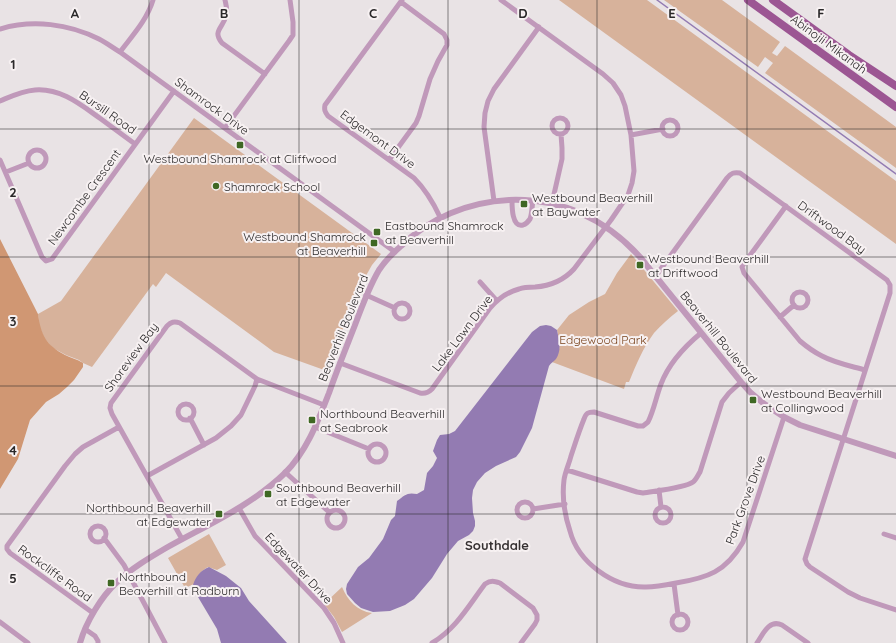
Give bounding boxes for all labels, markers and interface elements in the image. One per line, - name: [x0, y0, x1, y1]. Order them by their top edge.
- text: A: [71, 5, 80, 21]
- text: B: [220, 5, 228, 21]
- text: C: [369, 5, 377, 21]
- text: D: [518, 5, 528, 21]
- text: E: [668, 5, 676, 21]
- text: F: [817, 5, 825, 21]
- street label: Abinojii Mikanah: [788, 11, 870, 77]
- text: 1: [10, 56, 16, 72]
- street label: Shamrock Drive: [172, 74, 252, 138]
- street label: Bursill Road: [77, 87, 139, 137]
- street label: Edgemont Drive: [337, 107, 419, 171]
- marker: Westbound Shamrock at Cliffwood: [235, 140, 245, 150]
- street label: Newcombe Crescent: [44, 146, 124, 248]
- place label: Westbound Shamrock at Cliffwood: [143, 151, 337, 166]
- place label: Shamrock School: [224, 179, 320, 194]
- marker: Shamrock School: [211, 181, 221, 191]
- text: 2: [9, 184, 17, 200]
- place label: Westbound Beaverhill at Baywater: [532, 190, 653, 219]
- street label: Driftwood Bay: [795, 197, 869, 257]
- marker: Westbound Beaverhill at Baywater: [519, 199, 529, 209]
- place label: Eastbound Shamrock at Beaverhill: [385, 218, 504, 247]
- marker: Eastbound Shamrock at Beaverhill: [372, 227, 382, 237]
- place label: Westbound Shamrock at Beaverhill: [243, 229, 366, 258]
- marker: Westbound Shamrock at Beaverhill: [369, 238, 379, 248]
- place label: Westbound Beaverhill at Driftwood: [648, 251, 769, 280]
- marker: Westbound Beaverhill at Driftwood: [635, 260, 645, 270]
- street label: Beaverhill Boulevard: [315, 272, 371, 384]
- street label: Beaverhill Boulevard: [677, 288, 761, 386]
- street label: Lake Lawn Drive: [428, 292, 496, 374]
- text: 3: [10, 313, 17, 329]
- street label: Shoreview Bay: [101, 320, 161, 394]
- park label: Edgewood Park: [559, 332, 647, 347]
- place label: Westbound Beaverhill at Collingwood: [761, 386, 882, 415]
- marker: Westbound Beaverhill at Collingwood: [748, 395, 758, 405]
- place label: Northbound Beaverhill at Seabrook: [320, 406, 445, 435]
- marker: Northbound Beaverhill at Seabrook: [307, 415, 317, 425]
- text: 4: [9, 442, 17, 458]
- street label: Park Grove Drive: [722, 453, 768, 547]
- place label: Southbound Beaverhill at Edgewater: [276, 480, 401, 509]
- marker: Southbound Beaverhill at Edgewater: [263, 489, 273, 499]
- place label: Northbound Beaverhill at Edgewater: [86, 500, 211, 529]
- marker: Northbound Beaverhill at Edgewater: [214, 509, 224, 519]
- street label: Edgewater Drive: [262, 529, 336, 607]
- district label: Southdale: [465, 537, 529, 553]
- street label: Rockcliffe Road: [15, 541, 95, 605]
- place label: Northbound Beaverhill at Radburn: [119, 569, 240, 598]
- text: 5: [9, 570, 17, 586]
- marker: Northbound Beaverhill at Radburn: [106, 578, 116, 588]

